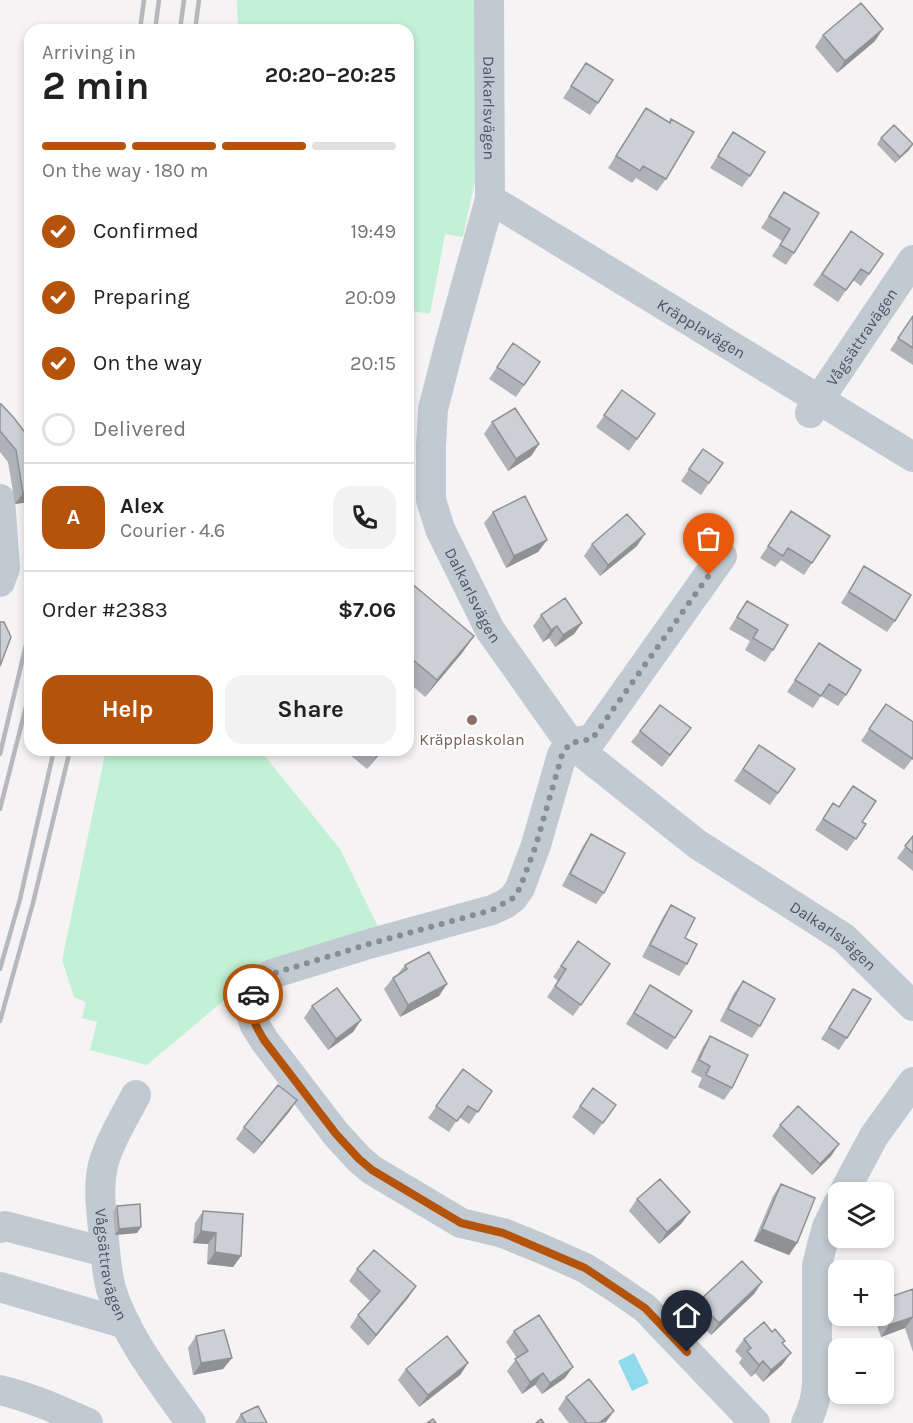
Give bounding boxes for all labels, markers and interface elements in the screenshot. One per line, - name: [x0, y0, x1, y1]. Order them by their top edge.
- text: Arriving in: [42, 41, 136, 64]
- street label: Dalkarlsvägen: [480, 56, 499, 160]
- text: 20:20–20:25: [265, 62, 396, 88]
- text: 2 min: [42, 63, 150, 109]
- text: On the way · 180 m: [42, 159, 208, 182]
- icon: check: [42, 215, 75, 248]
- text: Confirmed: [93, 218, 199, 244]
- text: 19:49: [350, 220, 396, 243]
- icon: check: [42, 281, 75, 314]
- text: Preparing: [93, 284, 190, 310]
- street label: Vågsättravägen: [822, 284, 901, 389]
- text: 20:09: [344, 286, 396, 309]
- street label: Kräpplavägen: [654, 294, 749, 362]
- icon: check: [42, 347, 75, 380]
- text: On the way: [93, 350, 202, 376]
- text: 20:15: [350, 352, 396, 375]
- text: Delivered: [93, 416, 186, 442]
- button: phone: [333, 486, 396, 549]
- text: Alex: [120, 493, 164, 519]
- text: A: [67, 504, 80, 530]
- pin: [683, 513, 734, 575]
- text: Courier · 4.6: [120, 519, 225, 542]
- icon: bag: [692, 522, 725, 555]
- street label: Dalkarlsvägen: [441, 544, 505, 646]
- text: Order #2383: [42, 597, 168, 623]
- text: $7.06: [338, 597, 396, 623]
- button: Help: [42, 675, 213, 744]
- button: Share: [225, 675, 396, 744]
- marker: Kräpplaskolan: [465, 713, 479, 727]
- place label: Kräpplaskolan: [419, 730, 525, 749]
- street label: Dalkarlsvägen: [787, 897, 881, 974]
- courier: [223, 964, 283, 1024]
- icon: car: [237, 978, 270, 1011]
- map controls: [828, 1182, 894, 1404]
- button: layers: [828, 1182, 894, 1248]
- street label: Vågsättravägen: [92, 1207, 132, 1323]
- button: +: [828, 1260, 894, 1326]
- pin: [661, 1290, 712, 1352]
- icon: home: [670, 1299, 703, 1332]
- button: −: [828, 1338, 894, 1404]

